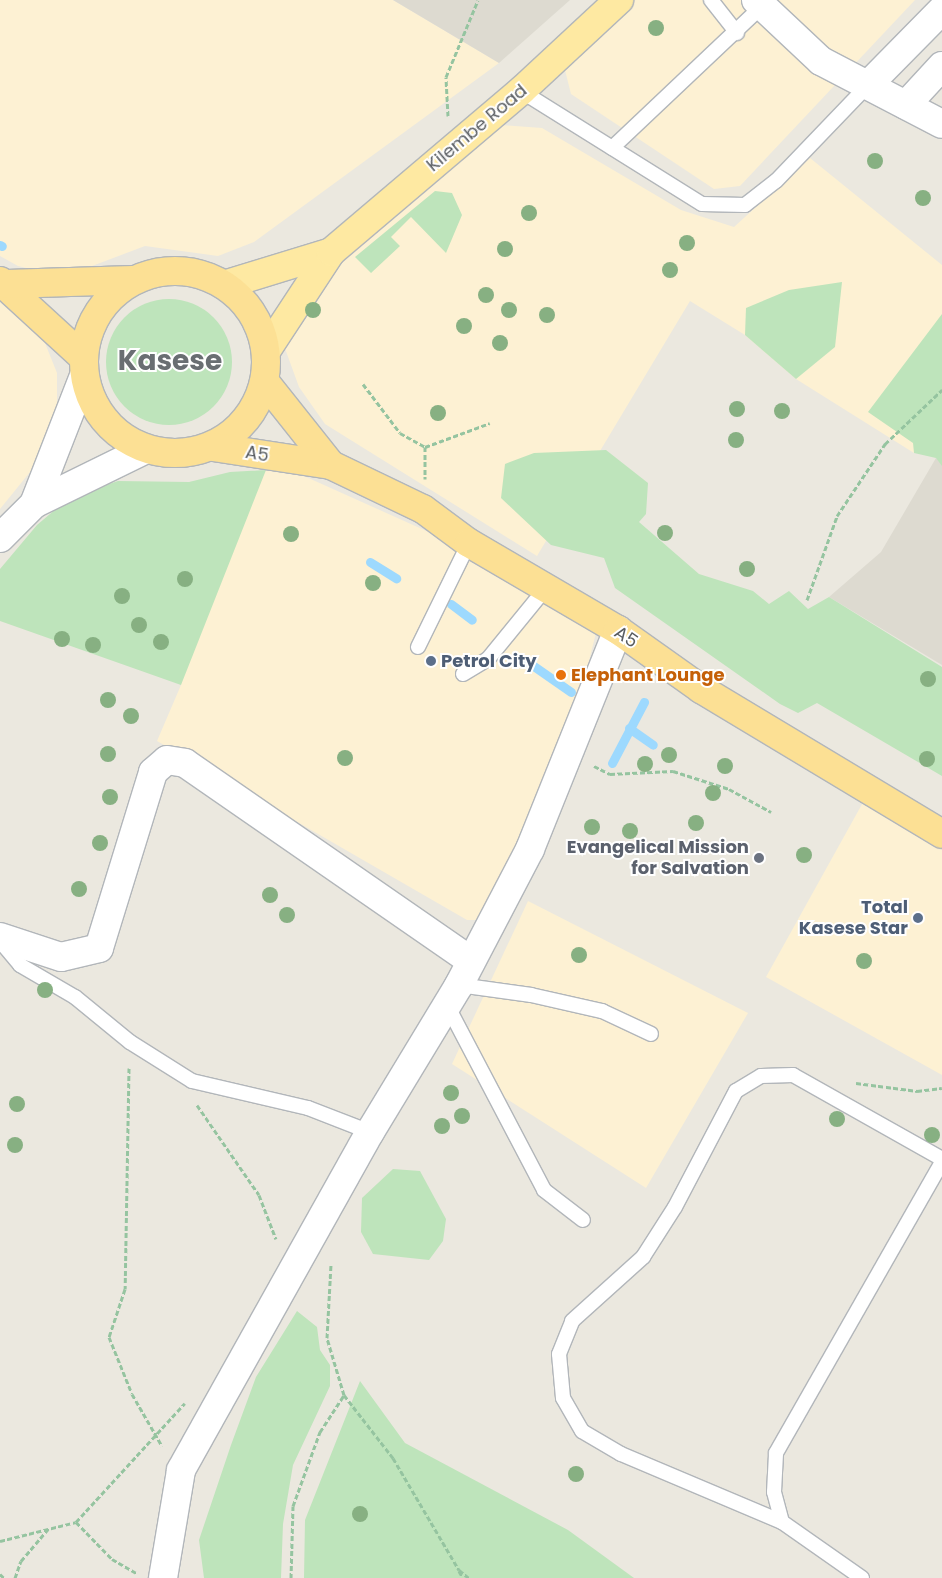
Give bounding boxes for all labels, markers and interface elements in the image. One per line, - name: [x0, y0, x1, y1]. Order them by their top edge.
- street label: Kilembe Road: [422, 80, 532, 176]
- district label: Kasese: [118, 344, 222, 378]
- street label: A5: [244, 441, 270, 467]
- street label: A5: [610, 621, 642, 653]
- place label: Petrol City: [441, 650, 537, 672]
- marker: Petrol City: [425, 655, 437, 667]
- place label: Elephant Lounge: [571, 664, 725, 686]
- marker: Elephant Lounge: [555, 669, 567, 681]
- place label: Evangelical Mission for Salvation: [567, 837, 749, 880]
- marker: Evangelical Mission for Salvation: [753, 852, 765, 864]
- place label: Total Kasese Star: [799, 897, 908, 940]
- marker: Total Kasese Star: [912, 912, 924, 924]

